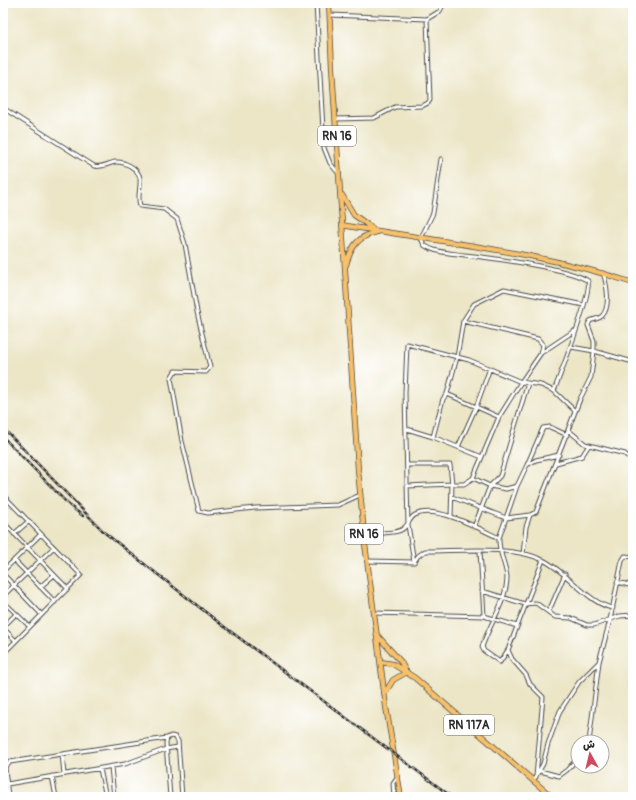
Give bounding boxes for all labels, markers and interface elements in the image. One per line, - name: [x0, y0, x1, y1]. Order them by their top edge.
- road number: RN 16: [318, 126, 356, 146]
- road number: RN 16: [345, 524, 383, 544]
- road number: RN 117A: [444, 715, 494, 735]
- north arrow: [570, 734, 610, 774]
- text: ش: [582, 737, 596, 752]

